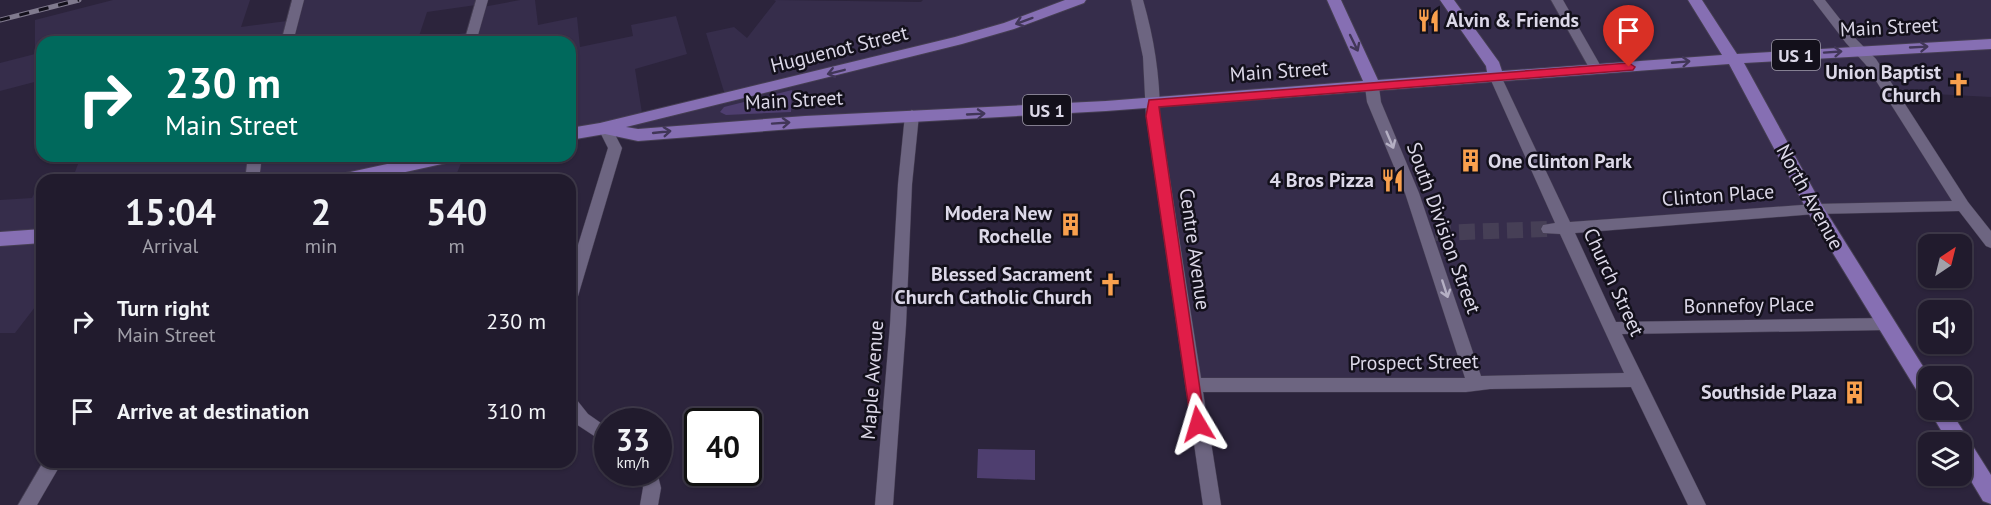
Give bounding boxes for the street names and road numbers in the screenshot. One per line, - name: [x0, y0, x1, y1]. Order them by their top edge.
- street label: Main Street: [1839, 11, 1939, 43]
- street label: Huguenot Street: [768, 19, 911, 79]
- road number: US 1: [1772, 40, 1820, 70]
- street label: Main Street: [1229, 55, 1329, 87]
- street label: Main Street: [744, 84, 844, 116]
- road number: US 1: [1023, 95, 1071, 125]
- street label: South Division Street: [1401, 139, 1487, 317]
- street label: North Avenue: [1770, 140, 1850, 254]
- street label: Clinton Place: [1661, 178, 1775, 212]
- street label: Centre Avenue: [1174, 186, 1216, 312]
- street label: Church Street: [1578, 224, 1650, 340]
- street label: Bonnefoy Place: [1683, 291, 1815, 319]
- street label: Maple Avenue: [855, 319, 889, 441]
- street label: Prospect Street: [1349, 348, 1479, 376]

